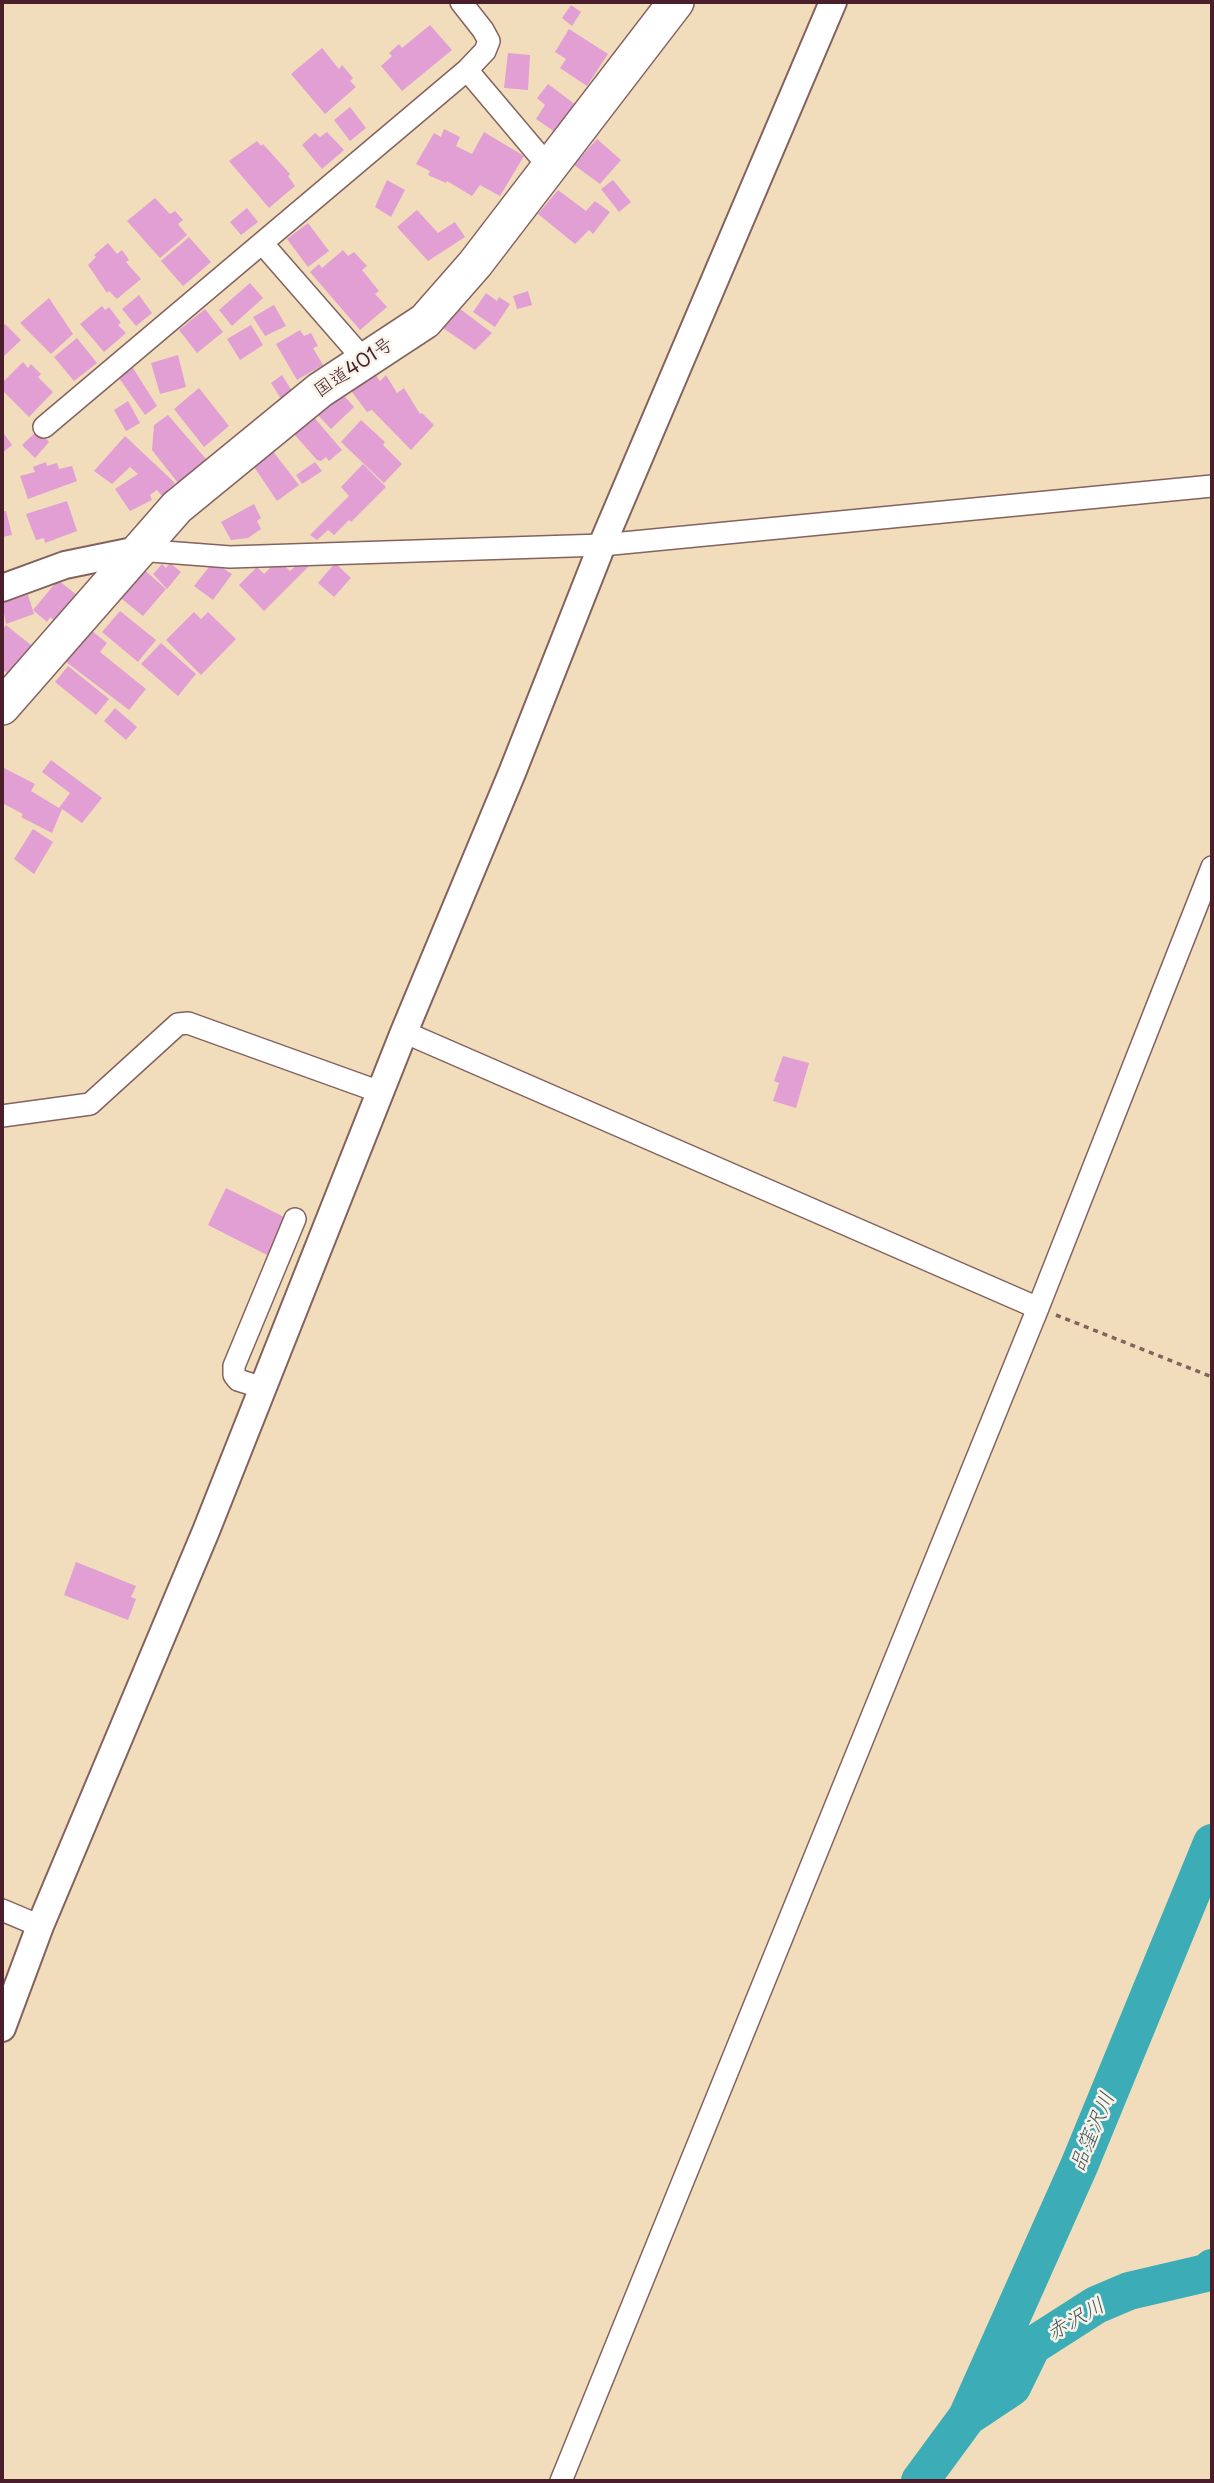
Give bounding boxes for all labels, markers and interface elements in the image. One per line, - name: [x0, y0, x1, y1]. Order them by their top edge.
- street label: 国道401号: [310, 333, 398, 403]
- water label: 品窪沢川: [1065, 2088, 1121, 2176]
- water label: 赤沢川: [1042, 2293, 1110, 2347]

